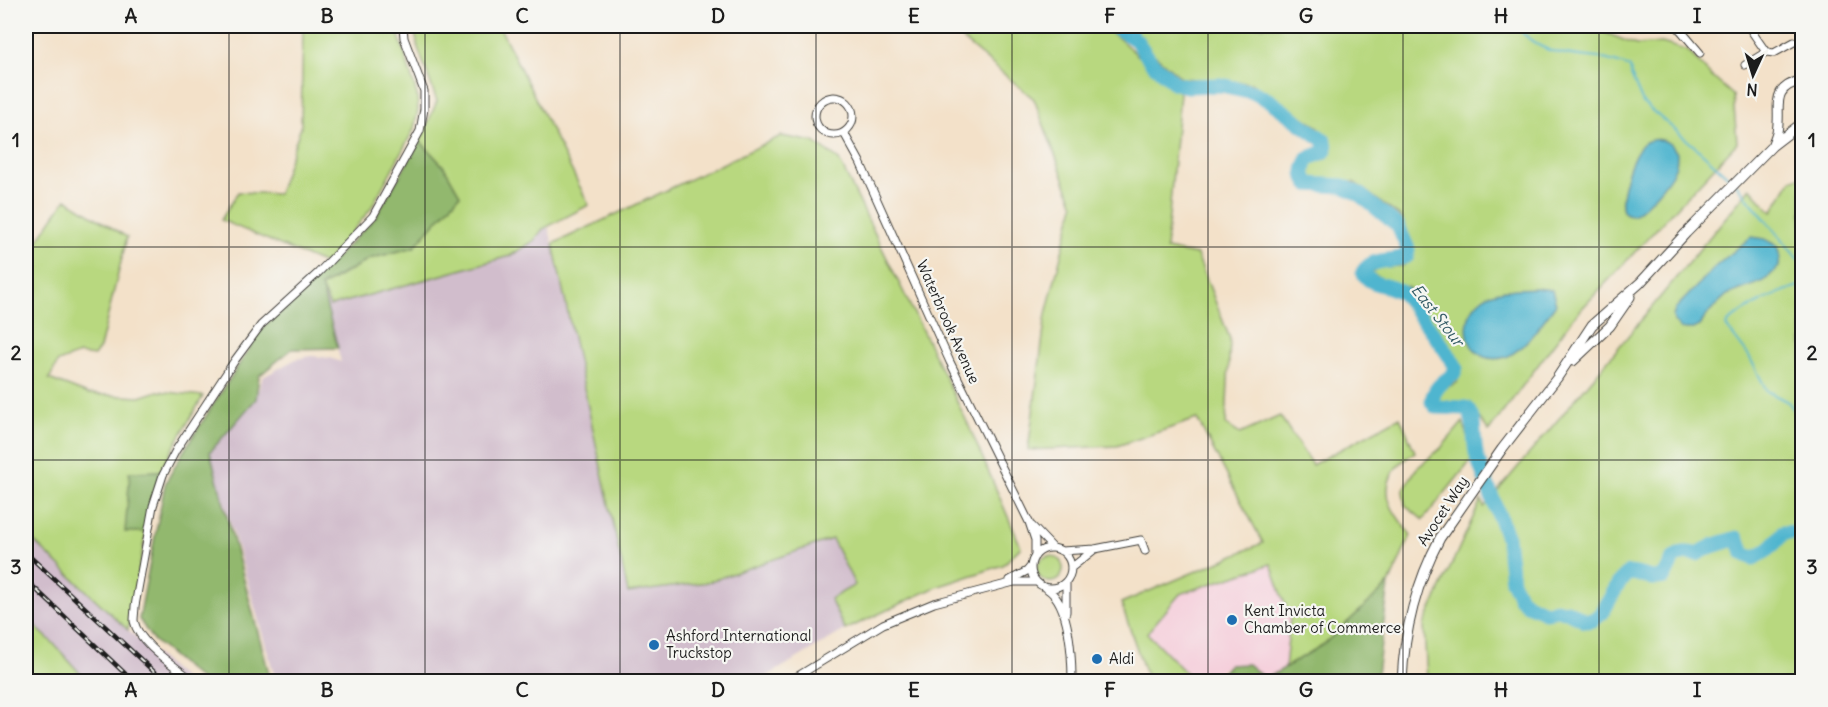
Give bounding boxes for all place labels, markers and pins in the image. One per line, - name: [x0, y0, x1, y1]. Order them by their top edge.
- place label: Kent Invicta Chamber of Commerce: [1244, 601, 1401, 637]
- marker: Kent Invicta Chamber of Commerce: [1225, 613, 1239, 627]
- place label: Ashford International Truckstop: [666, 626, 811, 662]
- marker: Ashford International Truckstop: [647, 638, 661, 652]
- place label: Aldi: [1109, 649, 1134, 668]
- marker: Aldi: [1090, 652, 1104, 666]

